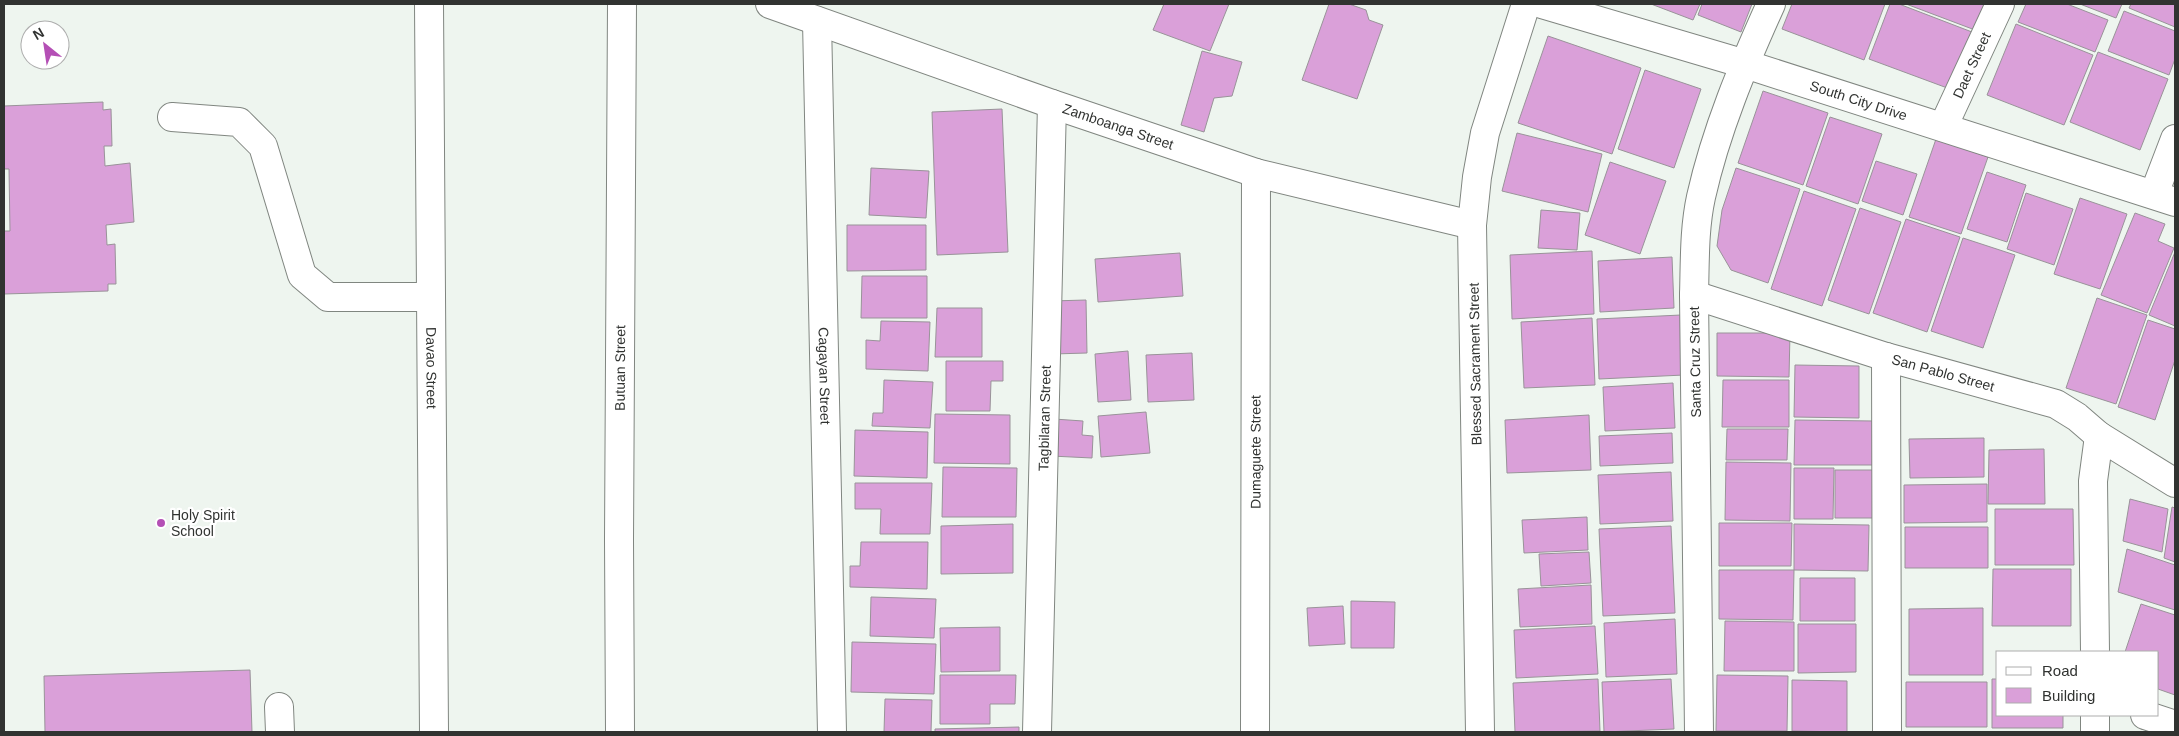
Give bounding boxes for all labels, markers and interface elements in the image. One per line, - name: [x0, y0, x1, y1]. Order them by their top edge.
- north arrow: [20, 20, 70, 70]
- text: N: [30, 24, 47, 43]
- street label: Daet Street: [1949, 30, 1994, 101]
- street label: South City Drive: [1808, 77, 1909, 124]
- street label: Zamboanga Street: [1061, 100, 1176, 153]
- street label: Blessed Sacrament Street: [1466, 282, 1484, 445]
- street label: Santa Cruz Street: [1686, 306, 1704, 418]
- street label: Butuan Street: [612, 325, 628, 411]
- street label: Davao Street: [423, 327, 440, 409]
- street label: Cagayan Street: [815, 327, 834, 425]
- street label: San Pablo Street: [1890, 351, 1996, 395]
- street label: Tagbilaran Street: [1035, 365, 1054, 471]
- street label: Dumaguete Street: [1247, 395, 1264, 509]
- place label: Holy Spirit School: [171, 507, 235, 539]
- marker: Holy Spirit School: [155, 517, 167, 529]
- legend: [1996, 651, 2159, 716]
- text: Road: [2042, 662, 2078, 679]
- text: Building: [2042, 687, 2095, 704]

